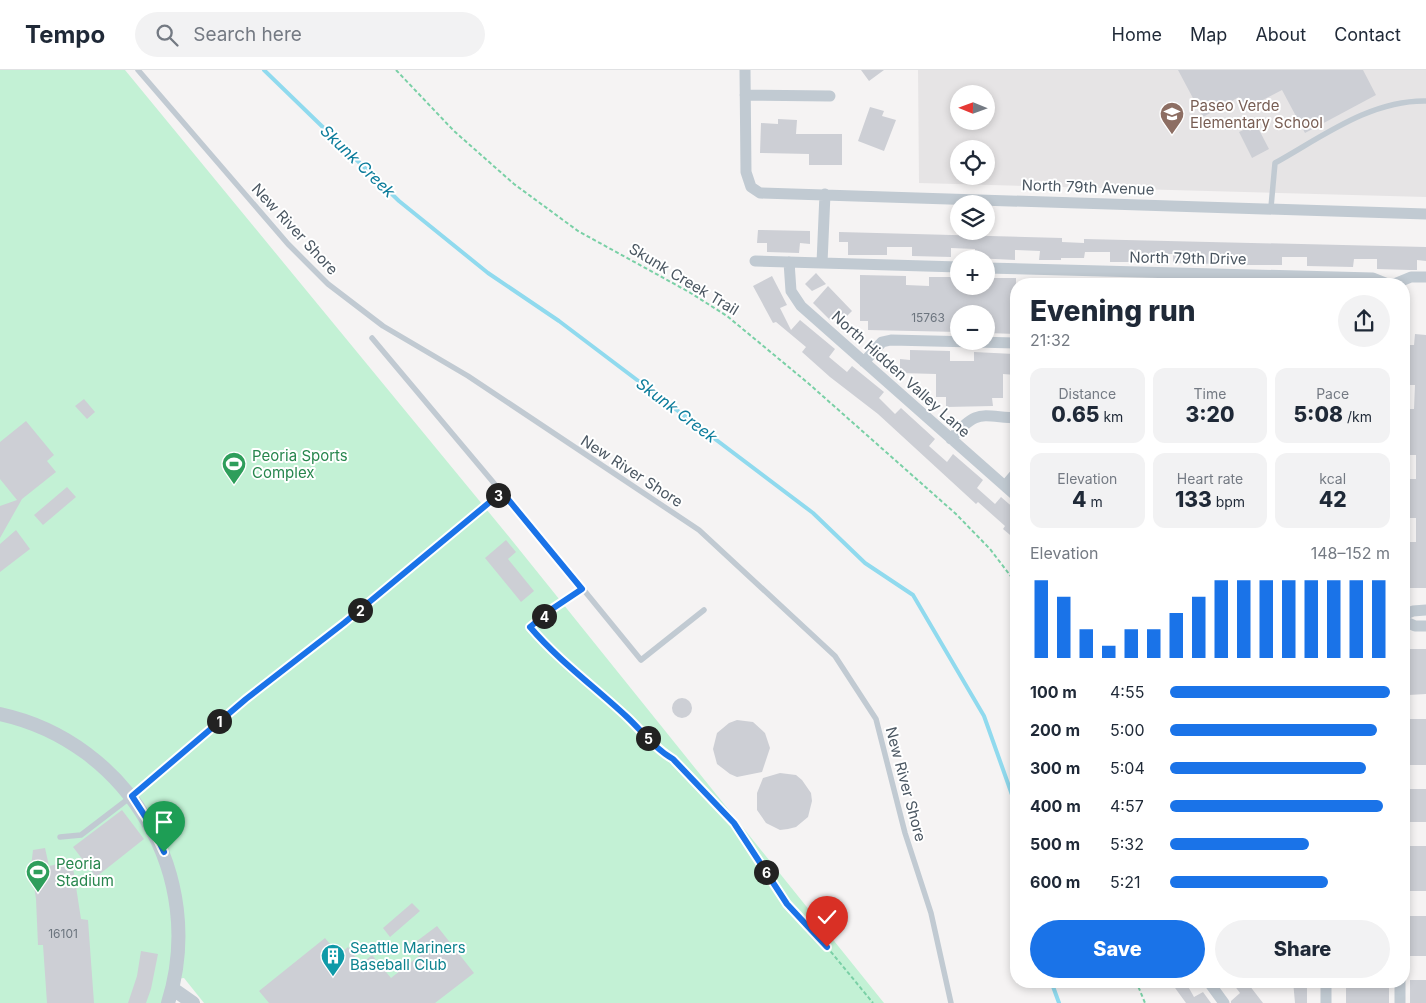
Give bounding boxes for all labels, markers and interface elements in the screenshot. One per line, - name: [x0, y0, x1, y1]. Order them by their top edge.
- search box: [135, 12, 485, 57]
- text: Tempo: [25, 20, 105, 49]
- icon: search: [153, 21, 181, 49]
- text: Search here: [193, 23, 302, 46]
- text: Home: [1112, 24, 1162, 45]
- text: Map: [1190, 24, 1227, 45]
- text: About: [1255, 24, 1306, 45]
- text: Contact: [1334, 24, 1401, 45]
- north arrow: [950, 85, 995, 130]
- map controls: [950, 85, 995, 350]
- place label: Paseo Verde Elementary School: [1190, 96, 1323, 132]
- school or university icon: Paseo Verde Elementary School: [1159, 101, 1185, 135]
- water label: Skunk Creek: [317, 120, 400, 202]
- button: locate: [950, 140, 995, 185]
- street label: North 79th Avenue: [1021, 175, 1155, 199]
- street label: New River Shore: [248, 179, 342, 279]
- button: layers: [950, 195, 995, 240]
- street label: Skunk Creek Trail: [626, 239, 742, 319]
- street label: North 79th Drive: [1129, 247, 1247, 269]
- button: +: [950, 250, 995, 295]
- text: Evening run: [1030, 294, 1196, 328]
- button: share: [1338, 295, 1390, 347]
- button: −: [950, 305, 995, 350]
- street label: North Hidden Valley Lane: [828, 307, 974, 441]
- house number: 15763: [911, 310, 945, 325]
- text: 21:32: [1030, 330, 1071, 350]
- water label: Skunk Creek: [633, 373, 721, 447]
- text: Distance: [1058, 385, 1116, 402]
- text: Time: [1194, 385, 1226, 402]
- text: Pace: [1316, 385, 1349, 402]
- text: 0.65: [1051, 402, 1100, 427]
- text: 3:20: [1185, 402, 1235, 427]
- text: 5:08: [1293, 402, 1343, 427]
- text: km: [1100, 408, 1123, 425]
- text: /km: [1343, 408, 1372, 425]
- street label: New River Shore: [577, 431, 687, 511]
- place label: Peoria Sports Complex: [252, 446, 348, 482]
- sports icon: Peoria Sports Complex: [221, 451, 247, 485]
- text: Elevation: [1057, 470, 1117, 487]
- text: Heart rate: [1177, 470, 1243, 487]
- text: kcal: [1319, 470, 1346, 487]
- pin: 3: [486, 482, 510, 508]
- text: 3: [494, 487, 503, 504]
- text: 4: [1072, 487, 1086, 512]
- text: 133: [1175, 487, 1212, 512]
- text: 42: [1319, 487, 1347, 512]
- text: m: [1086, 493, 1103, 510]
- text: bpm: [1212, 493, 1245, 510]
- text: Elevation: [1030, 543, 1099, 563]
- text: 148–152 m: [1311, 543, 1390, 563]
- pin: 2: [348, 598, 372, 622]
- text: 2: [356, 602, 365, 619]
- pin: 4: [532, 604, 556, 628]
- text: 4: [540, 608, 549, 625]
- text: 100 m: [1030, 682, 1077, 702]
- text: 4:55: [1110, 682, 1144, 702]
- pin: 1: [206, 708, 232, 734]
- text: 1: [216, 713, 223, 730]
- text: 200 m: [1030, 720, 1080, 740]
- text: 5:00: [1110, 720, 1145, 740]
- street label: New River Shore: [882, 725, 930, 843]
- pin: 5: [636, 726, 660, 750]
- text: 5: [644, 730, 653, 747]
- text: 300 m: [1030, 758, 1080, 778]
- text: 5:04: [1110, 758, 1145, 778]
- text: 400 m: [1030, 796, 1081, 816]
- text: 4:57: [1110, 796, 1144, 816]
- pin: [143, 801, 185, 852]
- icon: arrive: [150, 808, 178, 836]
- text: 500 m: [1030, 834, 1080, 854]
- text: 5:32: [1110, 834, 1144, 854]
- place label: Peoria Stadium: [56, 854, 114, 890]
- sports icon: Peoria Stadium: [25, 859, 51, 893]
- pin: 6: [754, 860, 778, 884]
- text: 6: [762, 864, 771, 881]
- text: 600 m: [1030, 872, 1080, 892]
- text: 5:21: [1110, 872, 1141, 892]
- pin: [806, 896, 848, 947]
- icon: check: [813, 903, 841, 931]
- button: Save: [1030, 920, 1205, 978]
- button: Share: [1215, 920, 1390, 978]
- house number: 16101: [48, 926, 78, 941]
- place label: Seattle Mariners Baseball Club: [350, 938, 466, 974]
- building icon: Seattle Mariners Baseball Club: [320, 943, 346, 977]

